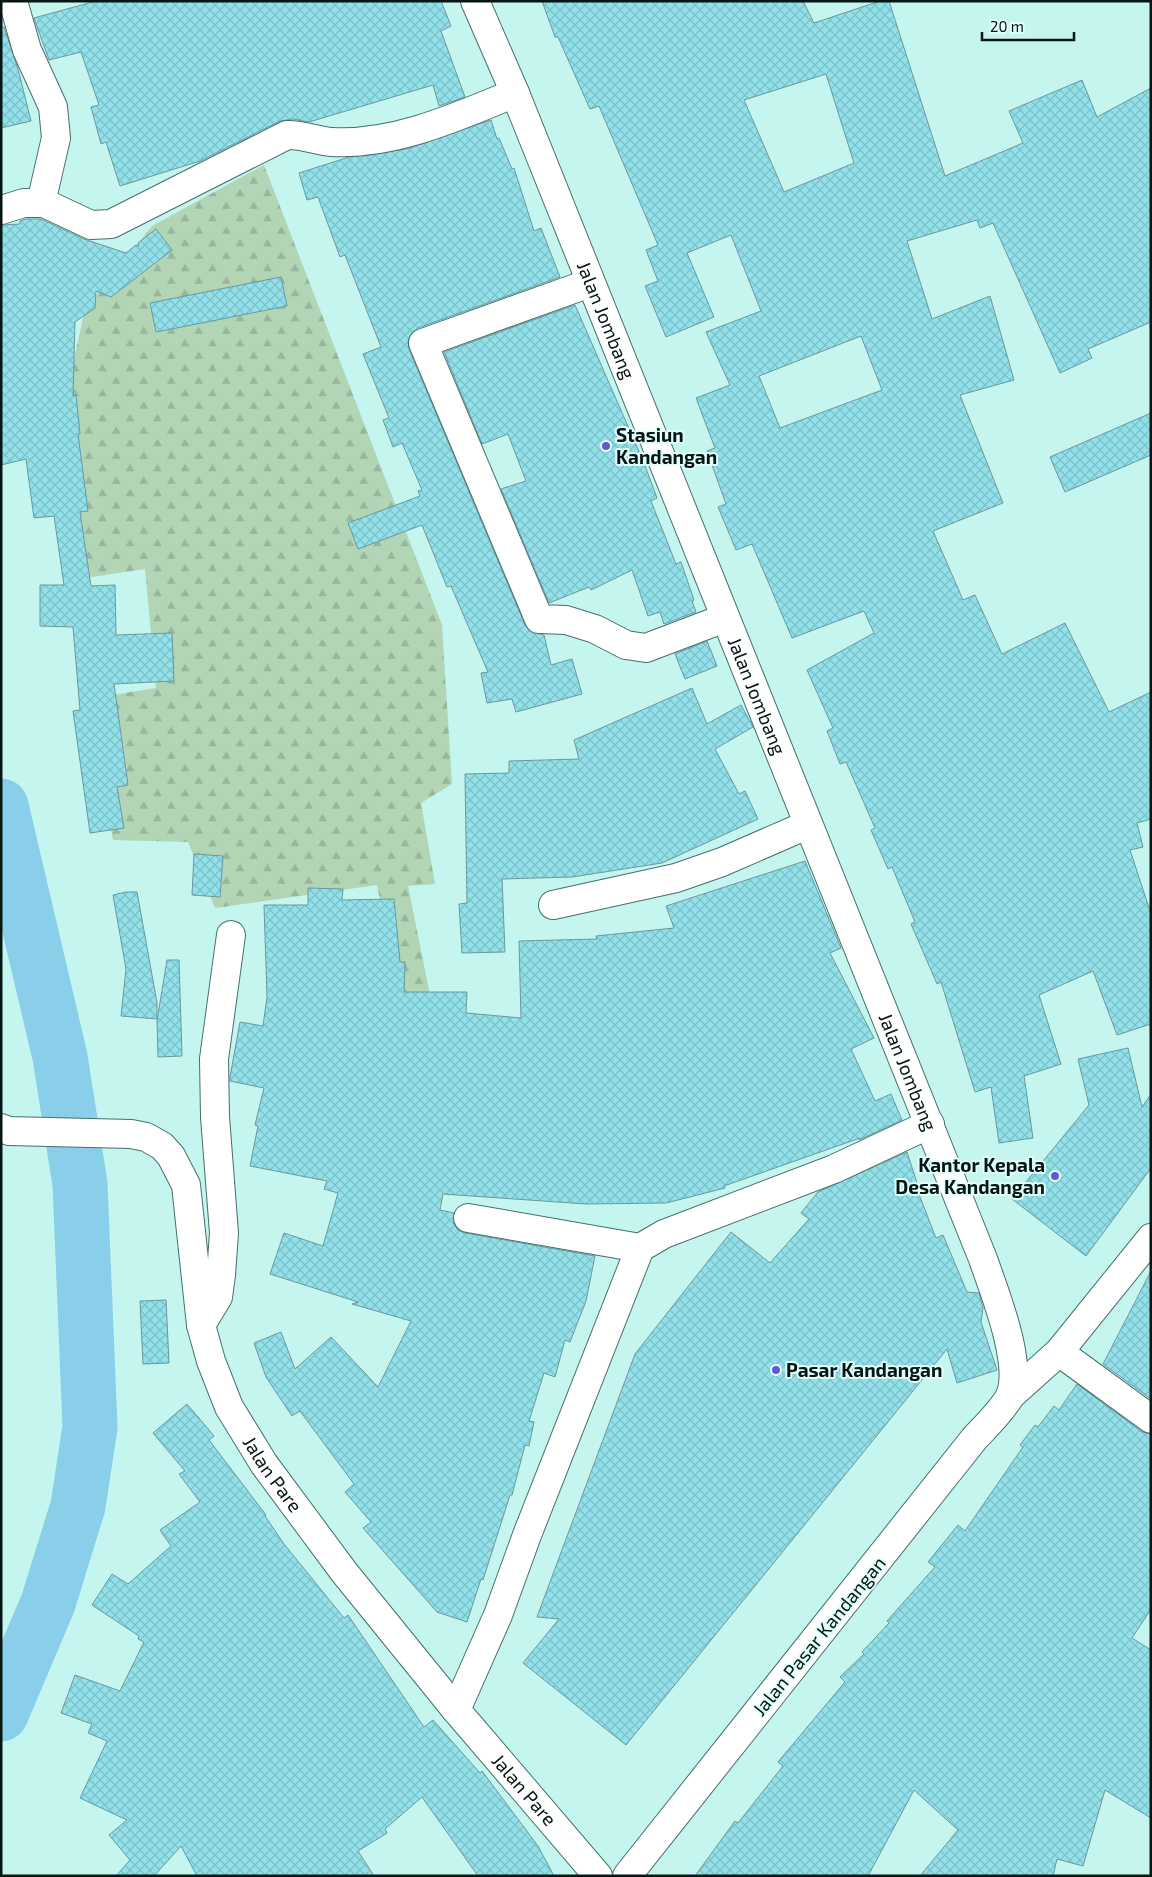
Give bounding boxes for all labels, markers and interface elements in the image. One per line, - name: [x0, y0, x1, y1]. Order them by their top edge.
- scale bar: [982, 10, 1074, 42]
- text: 20 m: [990, 17, 1024, 35]
- street label: Jalan Jombang: [573, 258, 641, 382]
- place label: Stasiun Kandangan: [616, 423, 717, 468]
- marker: Stasiun Kandangan: [600, 440, 612, 452]
- street label: Jalan Jombang: [724, 634, 792, 758]
- street label: Jalan Jombang: [874, 1009, 942, 1134]
- place label: Kantor Kepala Desa Kandangan: [895, 1153, 1045, 1198]
- marker: Kantor Kepala Desa Kandangan: [1049, 1170, 1061, 1182]
- place label: Pasar Kandangan: [786, 1358, 942, 1381]
- marker: Pasar Kandangan: [770, 1364, 782, 1376]
- street label: Jalan Pare: [239, 1432, 308, 1516]
- street label: Jalan Pasar Kandangan: [747, 1551, 890, 1720]
- street label: Jalan Pare: [488, 1749, 562, 1830]

